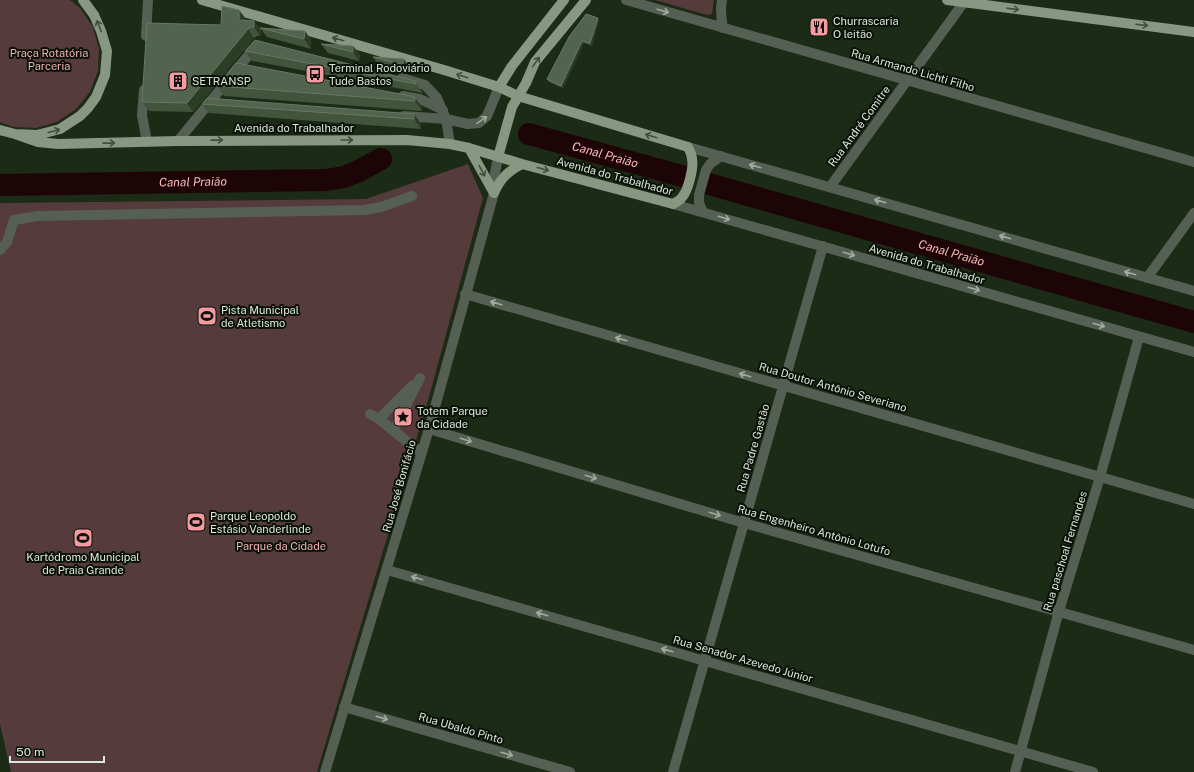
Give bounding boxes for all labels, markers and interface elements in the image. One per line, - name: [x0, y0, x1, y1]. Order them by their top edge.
- one-way arrow: [1006, 5, 1019, 12]
- one-way arrow: [657, 8, 670, 15]
- place label: Churrascaria O leitão: [833, 15, 898, 40]
- restaurant icon: Churrascaria O leitão: [808, 16, 830, 38]
- one-way arrow: [94, 20, 102, 32]
- one-way arrow: [1135, 21, 1148, 29]
- one-way arrow: [331, 35, 344, 42]
- park label: Praça Rotatória Parceria: [10, 47, 88, 72]
- street label: Rua Armando Lichti Filho: [850, 47, 976, 93]
- one-way arrow: [532, 57, 540, 68]
- place label: Terminal Rodoviário Tude Bastos: [329, 62, 430, 87]
- bus stop icon: Terminal Rodoviário Tude Bastos: [304, 63, 326, 85]
- building icon: SETRANSP: [167, 70, 189, 92]
- one-way arrow: [457, 71, 469, 79]
- place label: SETRANSP: [192, 75, 251, 87]
- street label: Rua André Comitre: [826, 83, 892, 169]
- one-way arrow: [476, 116, 487, 124]
- street label: Avenida do Trabalhador: [234, 122, 354, 134]
- one-way arrow: [47, 127, 60, 134]
- one-way arrow: [644, 132, 657, 139]
- one-way arrow: [210, 136, 223, 144]
- one-way arrow: [340, 136, 353, 144]
- one-way arrow: [102, 139, 115, 147]
- water label: Canal Praião: [571, 139, 640, 171]
- street label: Avenida do Trabalhador: [555, 155, 675, 197]
- one-way arrow: [748, 162, 761, 169]
- one-way arrow: [478, 165, 486, 177]
- one-way arrow: [536, 166, 549, 174]
- water label: Canal Praião: [159, 175, 228, 190]
- one-way arrow: [873, 197, 886, 204]
- one-way arrow: [717, 215, 730, 222]
- one-way arrow: [998, 233, 1011, 240]
- water label: Canal Praião: [917, 237, 986, 269]
- street label: Avenida do Trabalhador: [868, 242, 986, 286]
- one-way arrow: [842, 251, 855, 258]
- one-way arrow: [1123, 269, 1136, 276]
- one-way arrow: [967, 286, 980, 293]
- one-way arrow: [489, 299, 502, 306]
- place label: Pista Municipal de Atletismo: [221, 304, 299, 329]
- sports icon: Pista Municipal de Atletismo: [196, 305, 218, 327]
- one-way arrow: [1092, 322, 1105, 329]
- one-way arrow: [614, 335, 627, 342]
- street label: Rua Doutor Antônio Severiano: [758, 360, 908, 414]
- one-way arrow: [739, 371, 752, 378]
- street label: Rua Padre Gastão: [735, 402, 771, 494]
- place label: Totem Parque da Cidade: [417, 405, 488, 430]
- place icon: Totem Parque da Cidade: [392, 406, 414, 428]
- one-way arrow: [459, 437, 472, 444]
- street label: Rua José Bonifácio: [380, 438, 418, 534]
- one-way arrow: [584, 474, 597, 481]
- street label: Rua paschoal Fernandes: [1041, 489, 1089, 613]
- street label: Rua Engenheiro Antônio Lotufo: [736, 502, 892, 558]
- place label: Parque Leopoldo Estásio Vanderlinde: [210, 510, 311, 535]
- sports icon: Parque Leopoldo Estásio Vanderlinde: [185, 511, 207, 533]
- one-way arrow: [709, 511, 721, 519]
- sports icon: Kartódromo Municipal de Praia Grande: [72, 527, 94, 549]
- park label: Parque da Cidade: [236, 540, 326, 552]
- place label: Kartódromo Municipal de Praia Grande: [26, 551, 140, 576]
- one-way arrow: [411, 574, 424, 581]
- one-way arrow: [536, 610, 549, 617]
- street label: Rua Senador Azevedo Júnior: [672, 633, 814, 685]
- one-way arrow: [661, 646, 674, 653]
- street label: Rua Ubaldo Pinto: [417, 710, 505, 746]
- one-way arrow: [375, 715, 388, 722]
- scale bar: [10, 738, 104, 764]
- text: 50 m: [16, 745, 44, 759]
- one-way arrow: [500, 751, 513, 758]

